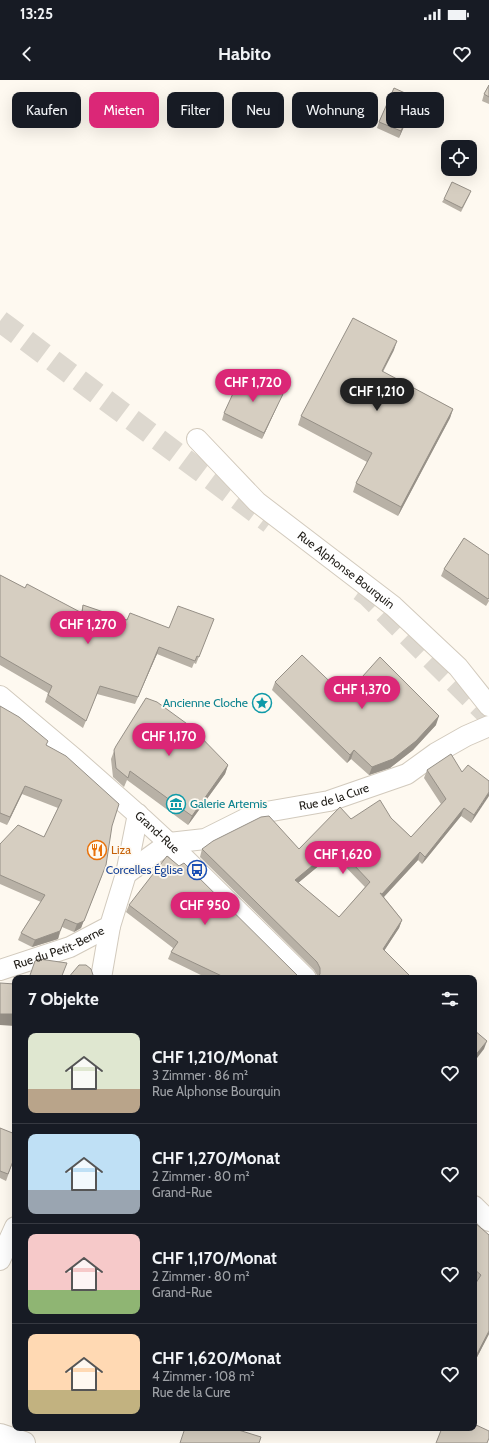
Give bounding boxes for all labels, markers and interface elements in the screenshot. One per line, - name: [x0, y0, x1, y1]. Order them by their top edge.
- text: 13:25: [20, 5, 53, 23]
- icon: back: [16, 43, 38, 65]
- text: Habito: [218, 43, 271, 65]
- icon: heart: [451, 43, 473, 65]
- chip: Kaufen: [12, 92, 81, 128]
- chip: Mieten: [89, 92, 159, 128]
- chip: Filter: [167, 92, 224, 128]
- chip: Neu: [232, 92, 284, 128]
- chip: Wohnung: [292, 92, 378, 128]
- chip: Haus: [386, 92, 444, 128]
- map controls: [441, 140, 477, 176]
- button: locate: [441, 140, 477, 176]
- pin: CHF 1,720: [207, 369, 299, 403]
- text: CHF 1,720: [224, 374, 282, 390]
- pin: CHF 1,210: [331, 378, 423, 412]
- text: CHF 1,210: [349, 383, 405, 399]
- street label: Rue Alphonse Bourquin: [295, 528, 398, 612]
- pin: CHF 1,270: [42, 611, 134, 645]
- text: CHF 1,270: [59, 616, 117, 632]
- pin: CHF 1,370: [316, 676, 408, 710]
- text: CHF 1,370: [333, 681, 391, 697]
- place icon: Ancienne Cloche: [251, 692, 273, 714]
- place label: Ancienne Cloche: [163, 695, 248, 710]
- pin: CHF 1,170: [123, 723, 215, 757]
- text: CHF 1,170: [141, 728, 197, 744]
- street label: Rue de la Cure: [298, 780, 371, 813]
- museum icon: Galerie Artemis: [165, 793, 187, 815]
- place label: Galerie Artemis: [190, 796, 267, 811]
- street label: Grand-Rue: [132, 808, 183, 856]
- restaurant icon: Liza: [86, 839, 108, 861]
- pin: CHF 1,620: [297, 841, 389, 875]
- place label: Liza: [111, 842, 131, 857]
- text: CHF 1,620: [314, 846, 372, 862]
- bus stop icon: Corcelles Église: [186, 859, 208, 881]
- place label: Corcelles Église: [106, 862, 183, 877]
- pin: CHF 950: [168, 892, 242, 926]
- text: CHF 950: [180, 897, 230, 913]
- street label: Rue du Petit-Berne: [12, 922, 107, 972]
- icon: filters: [439, 988, 461, 1010]
- text: 7 Objekte: [28, 989, 99, 1009]
- text: CHF 1,210/Monat: [152, 1047, 278, 1067]
- icon: home: [60, 1049, 108, 1097]
- icon: heart: [439, 1062, 461, 1084]
- text: 3 Zimmer · 86 m²: [152, 1067, 248, 1083]
- text: Rue Alphonse Bourquin: [152, 1083, 280, 1099]
- text: CHF 1,270/Monat: [152, 1148, 280, 1168]
- icon: home: [60, 1150, 108, 1198]
- icon: heart: [439, 1163, 461, 1185]
- text: 2 Zimmer · 80 m²: [152, 1168, 250, 1184]
- text: Grand-Rue: [152, 1184, 212, 1200]
- text: CHF 1,170/Monat: [152, 1248, 277, 1268]
- icon: home: [60, 1250, 108, 1298]
- icon: heart: [439, 1263, 461, 1285]
- text: 2 Zimmer · 80 m²: [152, 1268, 250, 1284]
- text: Grand-Rue: [152, 1284, 212, 1300]
- text: CHF 1,620/Monat: [152, 1348, 281, 1368]
- icon: home: [60, 1350, 108, 1398]
- icon: heart: [439, 1363, 461, 1385]
- text: 4 Zimmer · 108 m²: [152, 1368, 255, 1384]
- text: Rue de la Cure: [152, 1384, 230, 1400]

